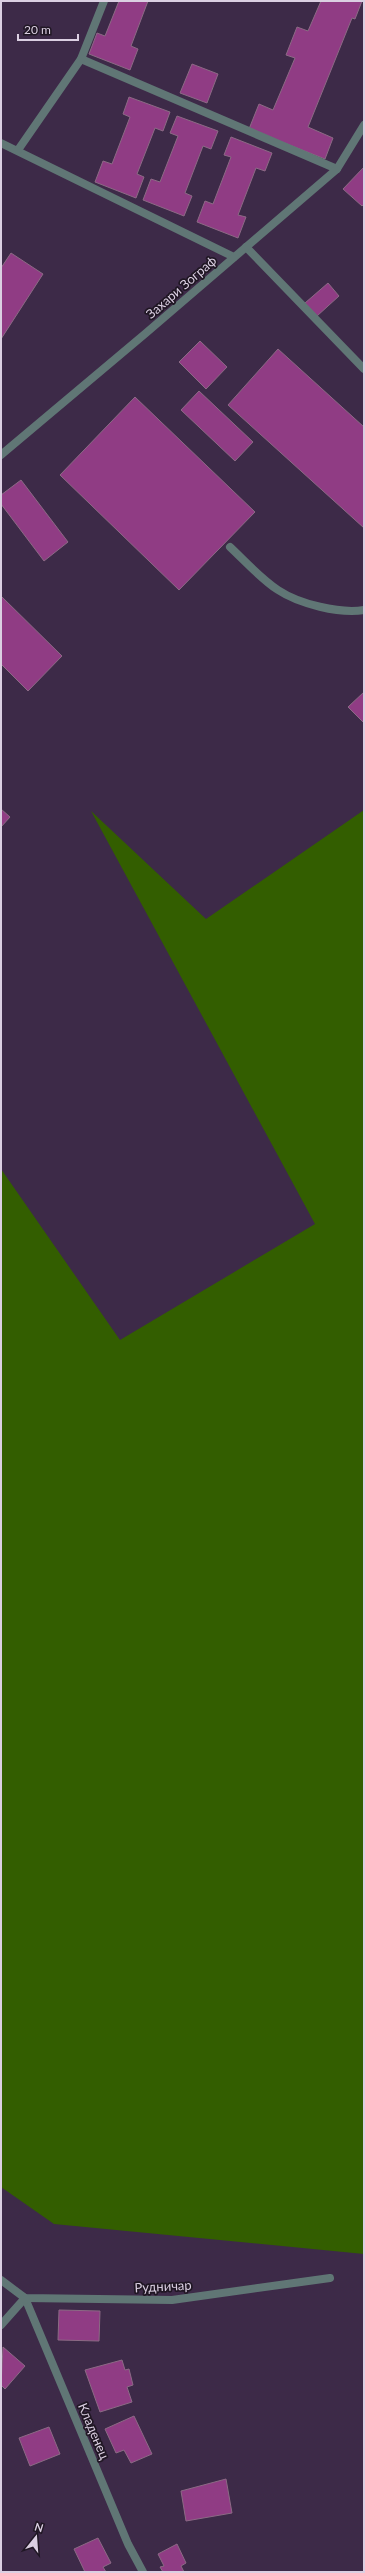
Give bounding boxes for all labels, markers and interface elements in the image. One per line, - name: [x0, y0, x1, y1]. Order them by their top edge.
- scale bar: [18, 16, 78, 42]
- text: 20 m: [24, 22, 51, 37]
- street label: Захари Зограф: [143, 252, 219, 322]
- street label: Рудничар: [134, 2277, 192, 2295]
- street label: Кладенец: [75, 2400, 113, 2462]
- north arrow: [16, 2517, 56, 2557]
- text: N: [33, 2520, 45, 2534]

